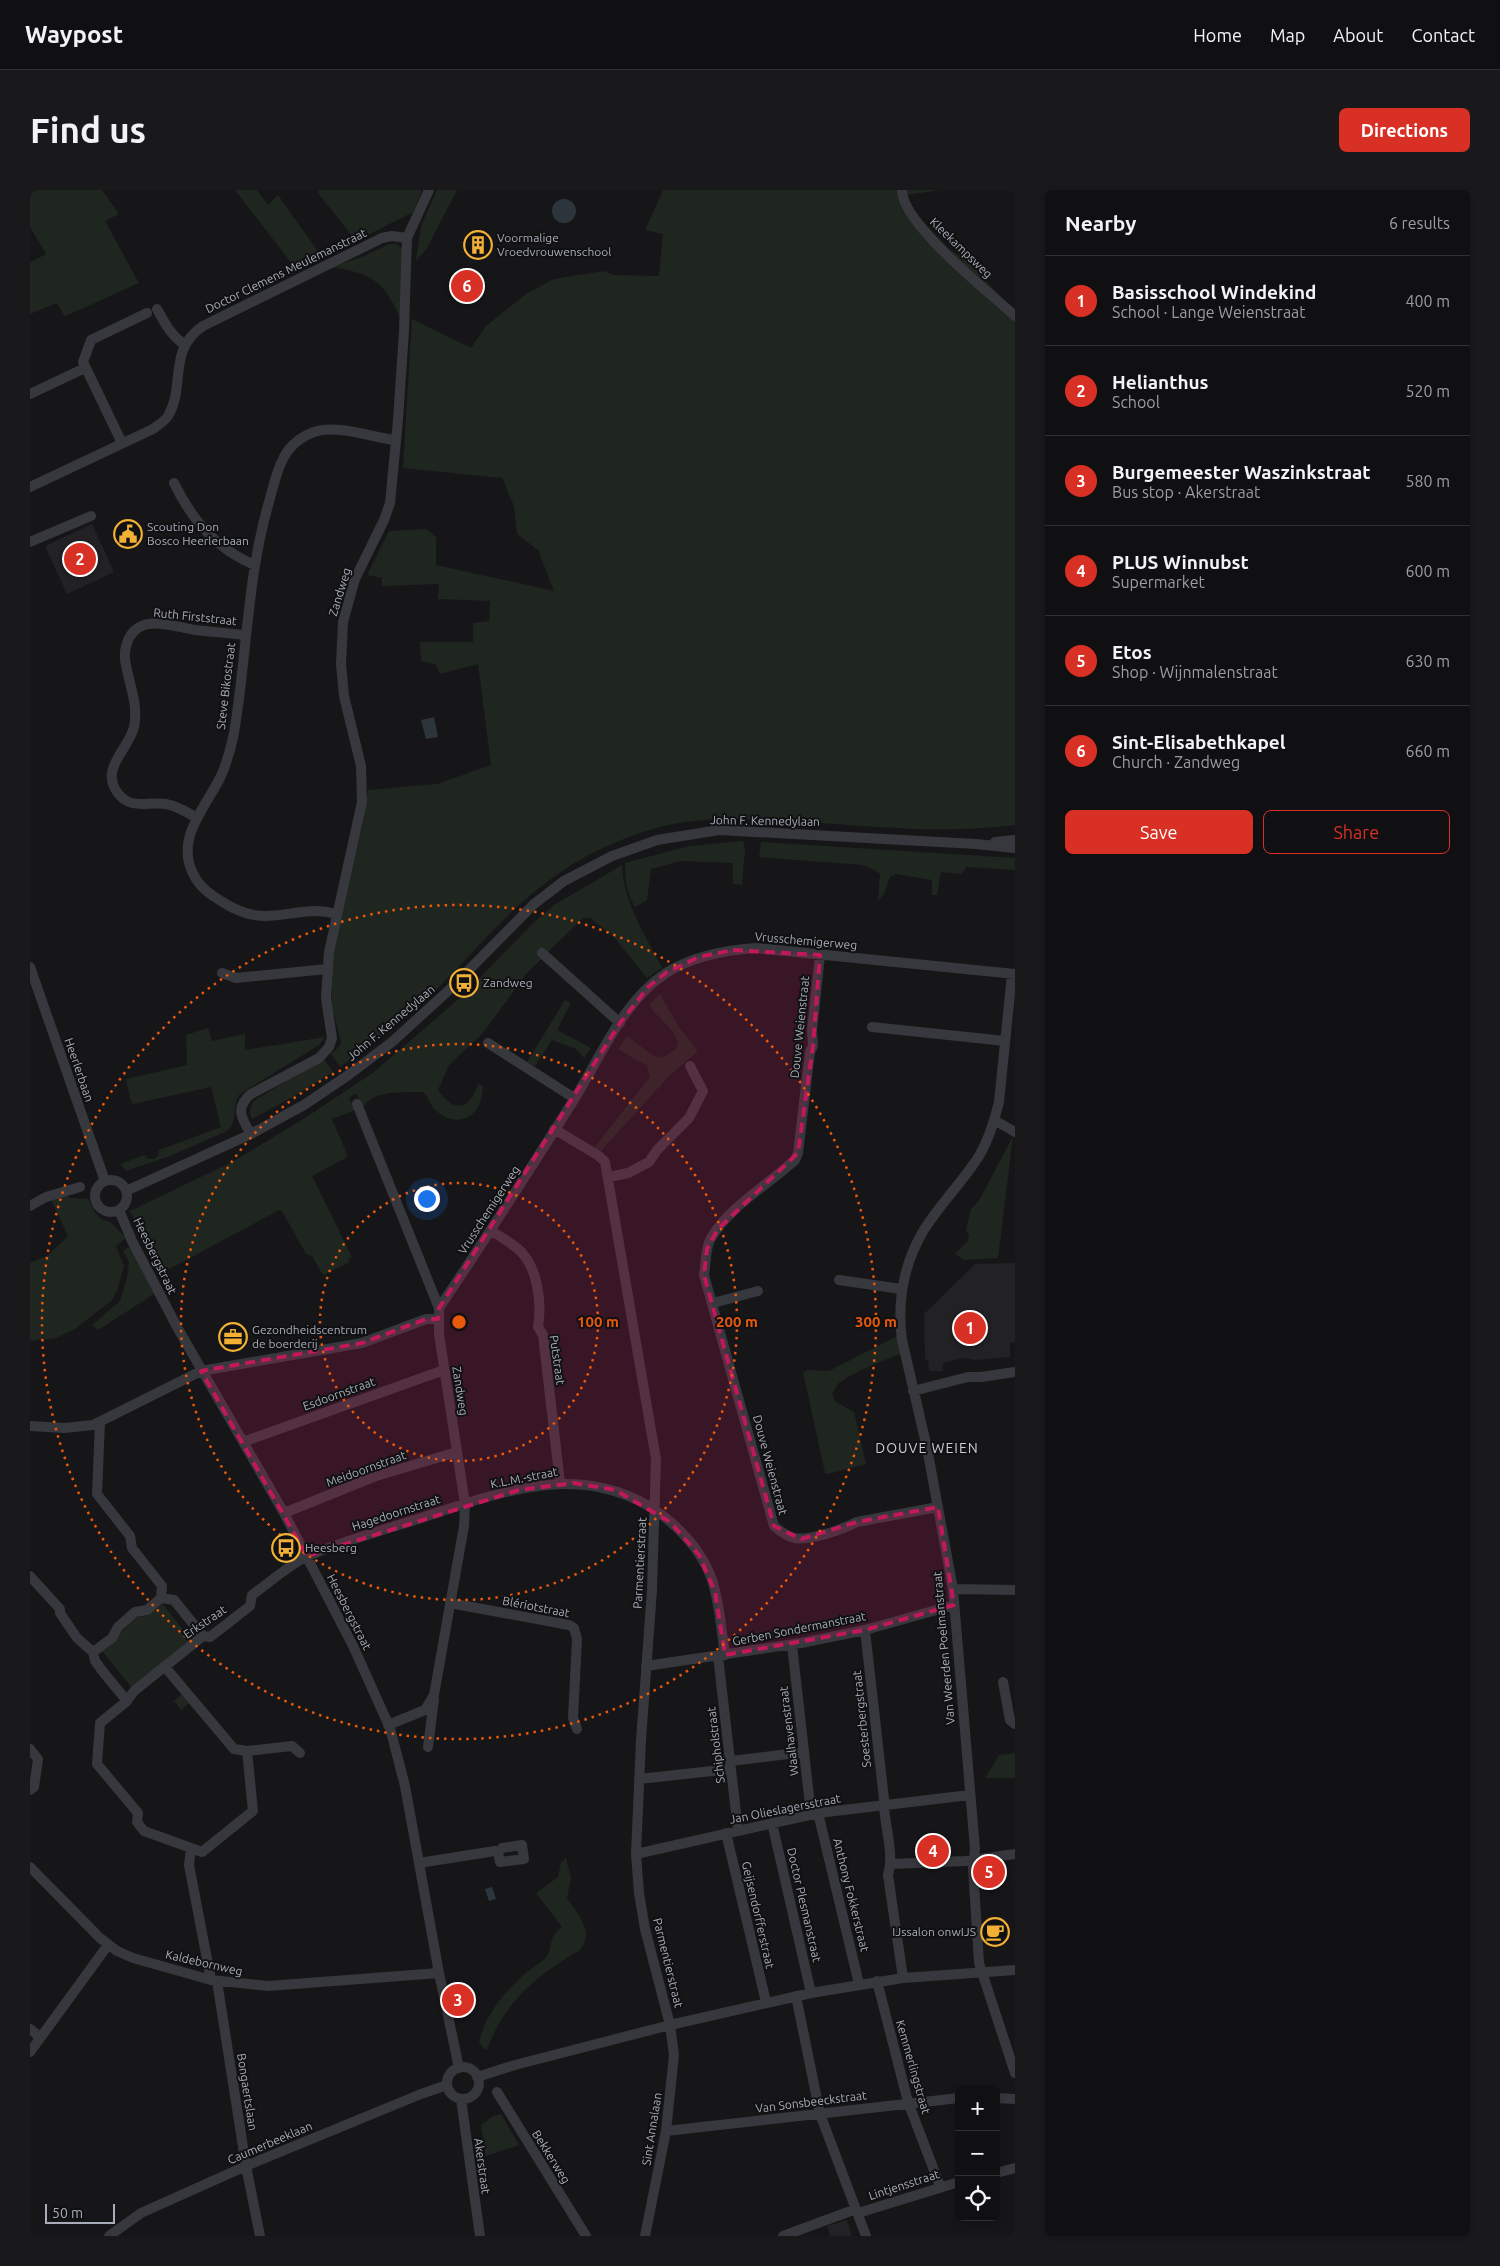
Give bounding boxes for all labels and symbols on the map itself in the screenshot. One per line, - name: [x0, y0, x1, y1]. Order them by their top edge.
- street label: Kleekampsweg: [928, 215, 995, 281]
- street label: Doctor Clemens Meulemanstraat: [203, 226, 369, 315]
- building icon: Voormalige Vroedvrouwenschool: [463, 230, 493, 260]
- place label: Voormalige Vroedvrouwenschool: [497, 231, 611, 258]
- pin: 6: [451, 267, 483, 305]
- public building icon: Scouting Don Bosco Heerlerbaan: [113, 519, 143, 549]
- place label: Scouting Don Bosco Heerlerbaan: [147, 520, 249, 547]
- pin: 2: [64, 540, 96, 578]
- street label: Zandweg: [326, 566, 353, 618]
- street label: Ruth Firststraat: [153, 606, 238, 627]
- street label: Steve Bikostraat: [214, 641, 237, 730]
- street label: John F. Kennedylaan: [710, 813, 820, 828]
- street label: Vrusschemigerweg: [754, 930, 858, 951]
- bus stop icon: Zandweg: [449, 968, 479, 998]
- street label: Douve Weienstraat: [788, 975, 811, 1079]
- place label: Zandweg: [483, 976, 533, 989]
- street label: John F. Kennedylaan: [344, 982, 437, 1063]
- street label: Heerlerbaan: [62, 1036, 96, 1103]
- street label: Vrusschemigerweg: [455, 1163, 522, 1256]
- your location: [414, 1186, 440, 1212]
- street label: Heesbergstraat: [131, 1215, 180, 1296]
- pin: 1: [954, 1309, 986, 1347]
- centre of rings: [450, 1313, 468, 1331]
- text: 100 m: [577, 1313, 619, 1330]
- text: 200 m: [716, 1313, 758, 1330]
- text: 300 m: [855, 1313, 897, 1330]
- office icon: Gezondheidscentrum de boerderij: [218, 1322, 248, 1352]
- place label: Gezondheidscentrum de boerderij: [252, 1323, 367, 1350]
- street label: Putstraat: [548, 1334, 567, 1386]
- street label: Zandweg: [450, 1365, 471, 1416]
- street label: Esdoornstraat: [301, 1374, 377, 1413]
- street label: Douve Weienstraat: [751, 1413, 790, 1517]
- district label: DOUVE WEIEN: [875, 1440, 979, 1456]
- street label: Meidoornstraat: [324, 1448, 408, 1489]
- street label: K.L.M.-straat: [489, 1465, 559, 1490]
- street label: Hagedoornstraat: [350, 1492, 442, 1533]
- street label: Parmentierstraat: [631, 1516, 648, 1609]
- bus stop icon: Heesberg: [271, 1533, 301, 1563]
- place label: Heesberg: [305, 1541, 357, 1554]
- street label: Van Weerden Poelmanstraat: [930, 1571, 957, 1725]
- street label: Heesbergstraat: [325, 1572, 374, 1652]
- street label: Blériotstraat: [501, 1594, 571, 1619]
- street label: Erkstraat: [181, 1602, 229, 1641]
- street label: Gerben Sondermanstraat: [731, 1609, 867, 1648]
- street label: Soesterbergstraat: [850, 1670, 873, 1768]
- street label: Waalhavenstraat: [777, 1685, 800, 1777]
- street label: Schipholstraat: [704, 1706, 727, 1784]
- street label: Jan Olieslagersstraat: [728, 1791, 842, 1826]
- pin: 4: [917, 1832, 949, 1870]
- street label: Anthony Fokkerstraat: [831, 1837, 872, 1953]
- street label: Doctor Plesmanstraat: [785, 1846, 824, 1964]
- pin: 5: [973, 1853, 1005, 1891]
- street label: Geijsendorfferstraat: [740, 1860, 777, 1970]
- street label: Parmentierstraat: [651, 1917, 686, 2009]
- cafe icon: IJssalon onwIJS: [980, 1917, 1010, 1947]
- place label: IJssalon onwIJS: [892, 1925, 976, 1938]
- street label: Kaldebornweg: [164, 1947, 244, 1978]
- pin: 3: [442, 1981, 474, 2019]
- street label: Kemmerlingstraat: [894, 2018, 933, 2116]
- street label: Bongaertslaan: [235, 2052, 260, 2131]
- street label: Van Sonsbeeckstraat: [755, 2088, 868, 2115]
- street label: Sint Annalaan: [639, 2092, 664, 2166]
- street label: Caumerbeeklaan: [226, 2119, 314, 2166]
- street label: Bekkerweg: [530, 2128, 573, 2186]
- street label: Akerstraat: [472, 2137, 493, 2195]
- street label: Lintjensstraat: [867, 2167, 941, 2202]
- scale bar: [45, 2201, 115, 2224]

